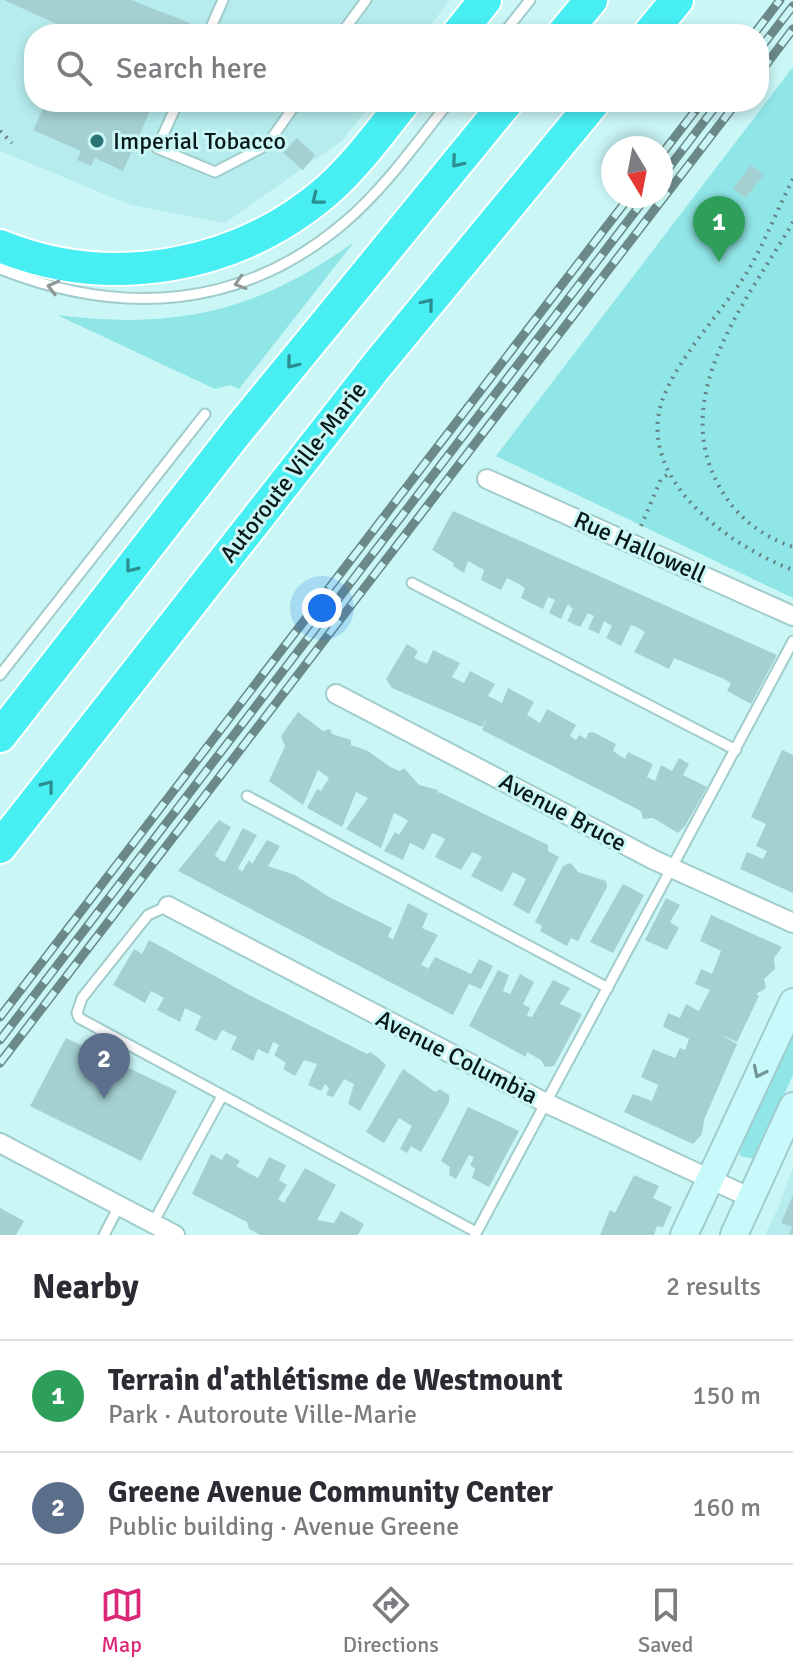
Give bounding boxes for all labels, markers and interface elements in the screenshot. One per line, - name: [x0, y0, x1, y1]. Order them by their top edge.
- search box: [24, 24, 769, 112]
- icon: search: [52, 46, 96, 90]
- text: Search here: [116, 50, 267, 87]
- place label: Imperial Tobacco: [113, 126, 286, 156]
- marker: Imperial Tobacco: [88, 132, 106, 150]
- north arrow: [601, 136, 673, 208]
- one-way arrow: [453, 153, 467, 168]
- one-way arrow: [311, 189, 326, 203]
- pin: 1: [693, 196, 745, 262]
- one-way arrow: [234, 274, 247, 290]
- one-way arrow: [47, 280, 61, 296]
- one-way arrow: [418, 299, 433, 313]
- one-way arrow: [287, 354, 302, 368]
- street label: Autoroute Ville-Marie: [213, 376, 373, 568]
- street label: Rue Hallowell: [569, 505, 711, 589]
- one-way arrow: [127, 558, 141, 573]
- your location: [302, 588, 342, 628]
- street label: Avenue Bruce: [494, 766, 632, 858]
- one-way arrow: [38, 780, 52, 795]
- street label: Avenue Columbia: [371, 1003, 543, 1111]
- pin: 2: [78, 1033, 130, 1099]
- one-way arrow: [753, 1064, 769, 1079]
- text: Nearby: [32, 1266, 139, 1308]
- text: 2 results: [666, 1271, 761, 1303]
- text: Terrain d'athlétisme de Westmount: [108, 1362, 563, 1399]
- text: 1: [51, 1380, 65, 1412]
- text: 150 m: [692, 1380, 761, 1412]
- text: Park · Autoroute Ville-Marie: [108, 1399, 417, 1431]
- text: Greene Avenue Community Center: [108, 1474, 553, 1511]
- text: 2: [51, 1492, 65, 1524]
- text: 160 m: [692, 1492, 761, 1524]
- text: Public building · Avenue Greene: [108, 1511, 459, 1543]
- tab: Map: [100, 1583, 144, 1658]
- tab: Directions: [343, 1583, 439, 1658]
- tab: Saved: [638, 1583, 693, 1658]

